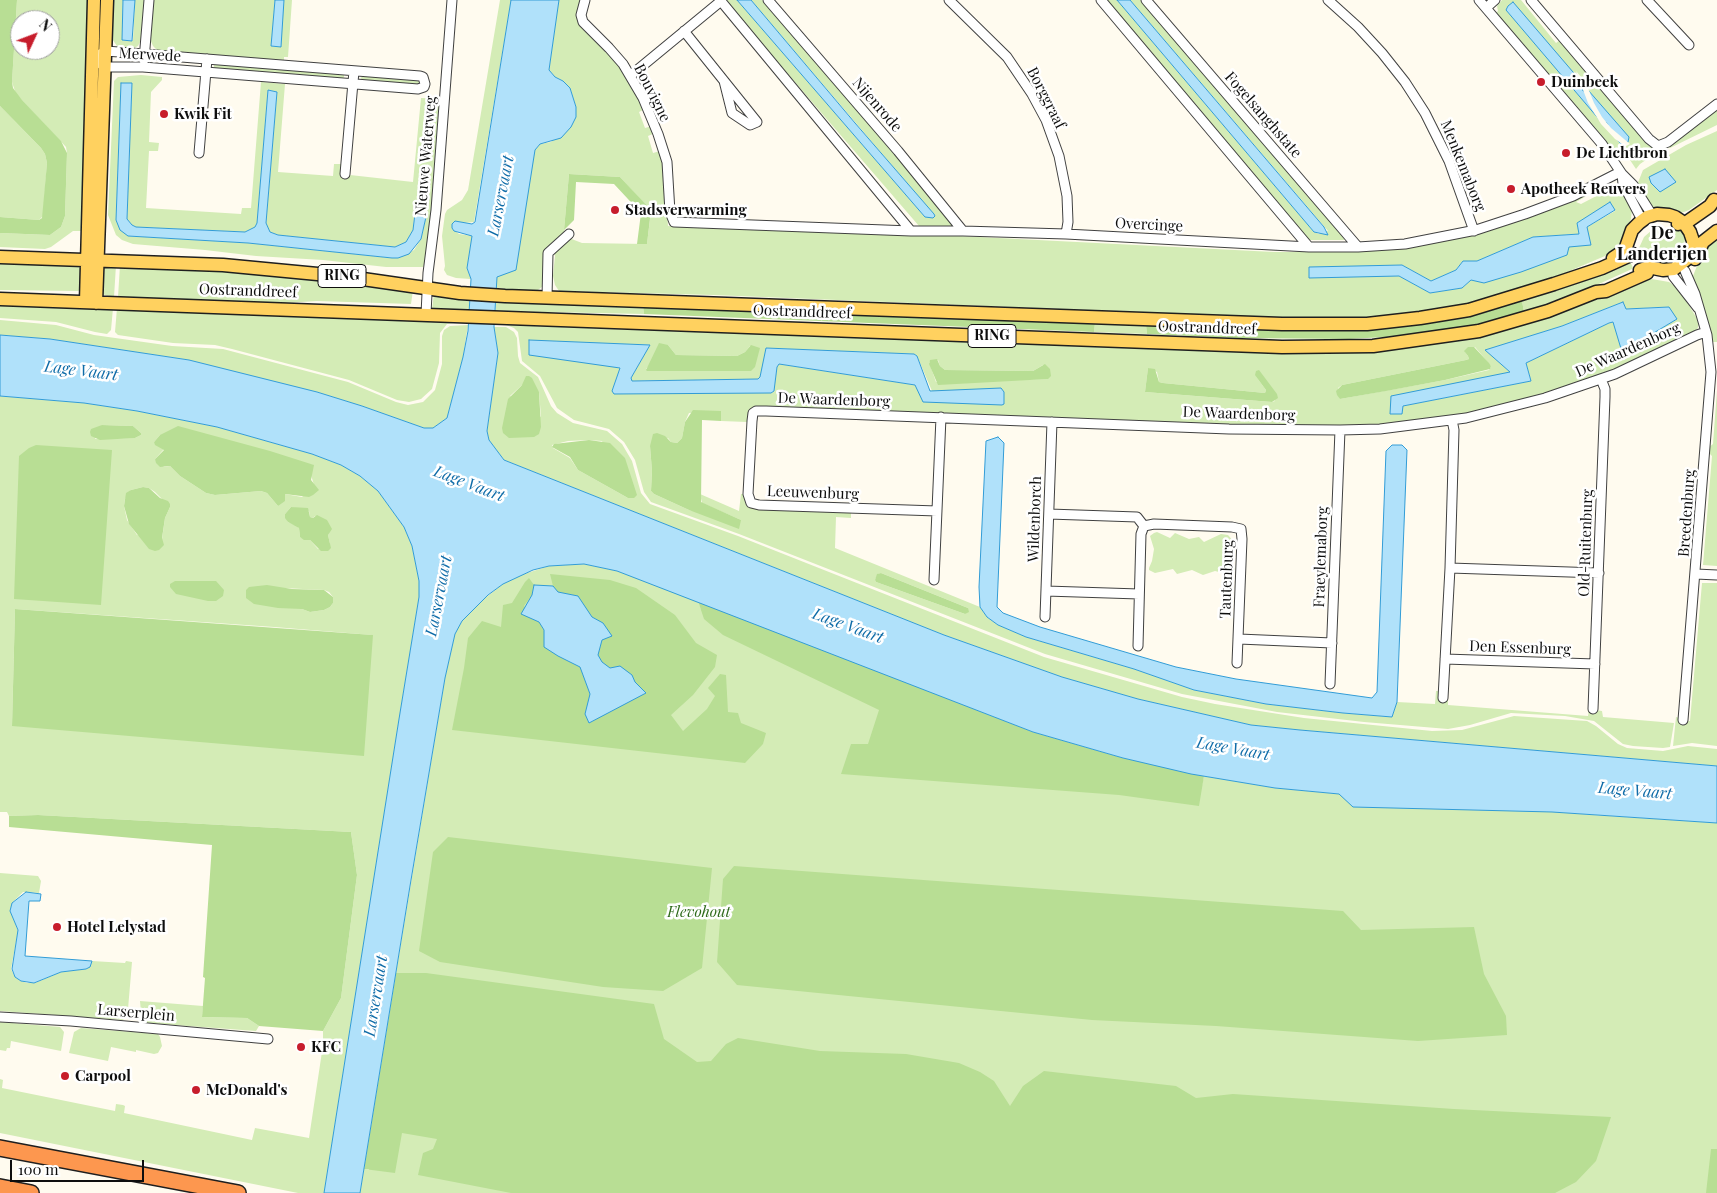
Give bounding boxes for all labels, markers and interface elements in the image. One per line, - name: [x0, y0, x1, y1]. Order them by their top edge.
- north arrow: [10, 10, 60, 60]
- text: N: [35, 15, 56, 35]
- street label: Merwede: [118, 44, 182, 66]
- street label: Bouvigne: [630, 61, 674, 125]
- street label: Borggraaf: [1023, 64, 1069, 132]
- street label: Fogelsanghstate: [1221, 68, 1305, 162]
- place label: Duinbeek: [1551, 73, 1618, 91]
- street label: Nijenrode: [848, 74, 906, 136]
- marker: Duinbeek: [1535, 76, 1547, 88]
- street label: Nieuwe Waterweg: [412, 95, 440, 217]
- place label: Kwik Fit: [174, 105, 232, 123]
- marker: Kwik Fit: [158, 108, 170, 120]
- street label: Menkemaborg: [1437, 118, 1489, 214]
- place label: De Lichtbron: [1576, 144, 1668, 162]
- marker: De Lichtbron: [1560, 147, 1572, 159]
- water label: Larservaart: [484, 154, 518, 238]
- place label: Apotheek Reuvers: [1521, 180, 1646, 198]
- marker: Apotheek Reuvers: [1505, 183, 1517, 195]
- place label: Stadsverwarming: [625, 201, 747, 219]
- marker: Stadsverwarming: [609, 204, 621, 216]
- street label: Overcinge: [1115, 214, 1183, 236]
- district label: De Landerijen: [1617, 222, 1707, 264]
- road number: RING: [318, 264, 366, 288]
- street label: Oostranddreef: [199, 280, 297, 302]
- street label: Oostranddreef: [753, 301, 851, 323]
- street label: Oostranddreef: [1158, 317, 1256, 339]
- street label: De Waardenborg: [1573, 319, 1683, 381]
- road number: RING: [968, 324, 1016, 348]
- water label: Lage Vaart: [43, 357, 119, 385]
- street label: De Waardenborg: [777, 389, 891, 411]
- street label: De Waardenborg: [1182, 403, 1296, 425]
- water label: Lage Vaart: [431, 462, 507, 506]
- street label: Breedenburg: [1675, 469, 1699, 557]
- street label: Wildenborch: [1025, 476, 1045, 562]
- street label: Leeuwenburg: [766, 482, 860, 504]
- street label: Old-Ruitenburg: [1575, 489, 1597, 597]
- street label: Fraeylemaborg: [1310, 506, 1332, 608]
- street label: Tautenburg: [1217, 539, 1237, 619]
- water label: Larservaart: [422, 554, 456, 638]
- water label: Lage Vaart: [810, 604, 886, 648]
- street label: Den Essenburg: [1469, 637, 1571, 659]
- water label: Lage Vaart: [1195, 733, 1271, 765]
- water label: Lage Vaart: [1597, 778, 1673, 804]
- park label: Flevohout: [667, 903, 731, 921]
- place label: Hotel Lelystad: [67, 918, 166, 936]
- marker: Hotel Lelystad: [51, 921, 63, 933]
- water label: Larservaart: [360, 954, 392, 1038]
- street label: Larserplein: [96, 1001, 176, 1025]
- place label: KFC: [311, 1038, 341, 1056]
- marker: KFC: [295, 1041, 307, 1053]
- place label: Carpool: [75, 1067, 131, 1085]
- marker: Carpool: [59, 1070, 71, 1082]
- place label: McDonald's: [206, 1081, 287, 1099]
- marker: McDonald's: [190, 1084, 202, 1096]
- scale bar: [12, 1150, 146, 1182]
- text: 100 m: [18, 1159, 59, 1179]

